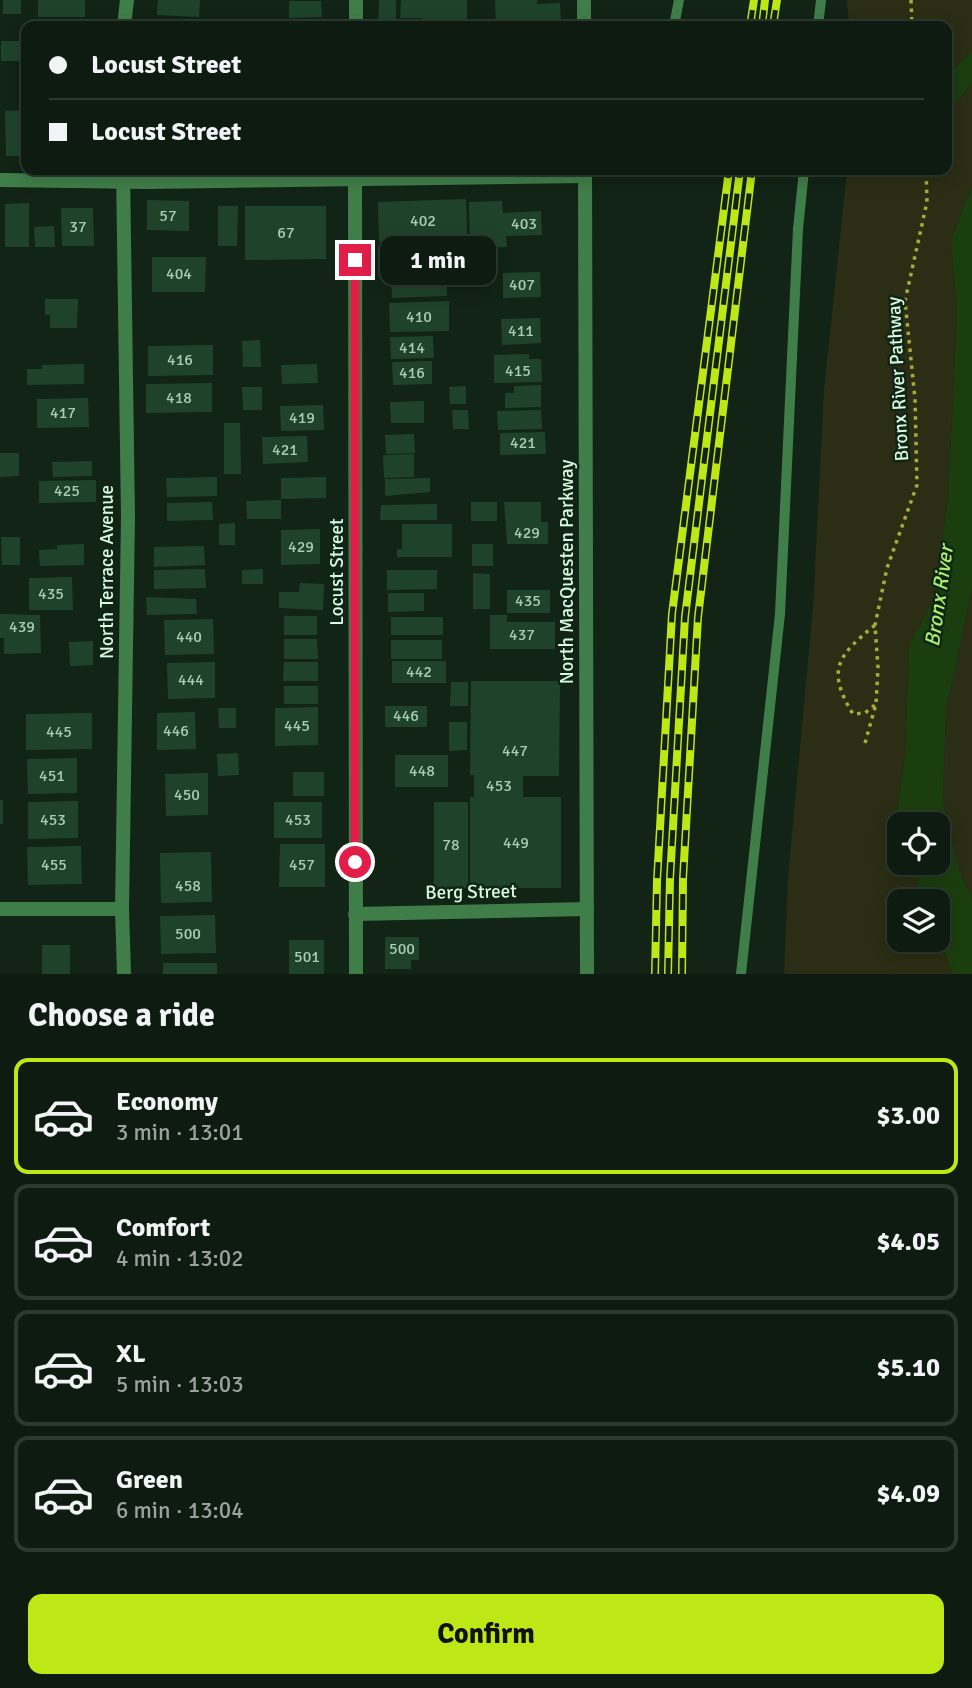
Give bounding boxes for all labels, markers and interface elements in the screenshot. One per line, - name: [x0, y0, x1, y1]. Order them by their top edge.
- text: Locust Street: [91, 49, 241, 81]
- text: Locust Street: [91, 116, 241, 148]
- house number: 57: [159, 206, 177, 226]
- house number: 402: [410, 211, 436, 231]
- house number: 403: [511, 214, 537, 234]
- house number: 37: [69, 217, 87, 237]
- house number: 67: [277, 223, 295, 243]
- callout: 1 min: [380, 236, 495, 284]
- route end: [339, 244, 371, 276]
- text: 1 min: [410, 246, 466, 275]
- house number: 404: [166, 264, 192, 284]
- house number: 407: [509, 275, 535, 295]
- street label: Bronx River Pathway: [882, 296, 914, 462]
- house number: 410: [406, 307, 432, 327]
- house number: 411: [508, 321, 534, 341]
- house number: 414: [399, 338, 425, 358]
- house number: 416: [167, 350, 193, 370]
- house number: 415: [505, 361, 531, 381]
- house number: 416: [399, 363, 425, 383]
- house number: 418: [166, 388, 192, 408]
- house number: 417: [50, 403, 76, 423]
- house number: 419: [289, 408, 315, 428]
- house number: 421: [510, 433, 536, 453]
- house number: 421: [272, 440, 298, 460]
- street label: North MacQuesten Parkway: [555, 460, 579, 684]
- house number: 425: [54, 481, 80, 501]
- street label: North Terrace Avenue: [95, 485, 119, 659]
- street label: Locust Street: [325, 518, 349, 626]
- house number: 429: [514, 523, 540, 543]
- house number: 429: [288, 537, 314, 557]
- water label: Bronx River: [919, 540, 959, 648]
- house number: 435: [38, 584, 64, 604]
- house number: 435: [515, 591, 541, 611]
- house number: 439: [9, 617, 35, 637]
- house number: 437: [509, 625, 535, 645]
- house number: 440: [176, 627, 202, 647]
- house number: 442: [406, 662, 432, 682]
- house number: 444: [178, 670, 204, 690]
- house number: 446: [393, 706, 419, 726]
- house number: 445: [284, 716, 310, 736]
- house number: 446: [163, 721, 189, 741]
- house number: 445: [46, 722, 72, 742]
- house number: 447: [502, 741, 528, 761]
- house number: 448: [409, 761, 435, 781]
- house number: 451: [39, 766, 65, 786]
- house number: 453: [486, 776, 512, 796]
- house number: 450: [174, 785, 200, 805]
- house number: 453: [40, 810, 66, 830]
- house number: 453: [285, 810, 311, 830]
- map controls: [887, 812, 950, 952]
- button: locate: [887, 812, 950, 875]
- house number: 449: [503, 833, 529, 853]
- house number: 78: [442, 835, 460, 855]
- route start: [339, 846, 371, 878]
- house number: 455: [41, 855, 67, 875]
- house number: 457: [289, 855, 315, 875]
- house number: 458: [175, 876, 201, 896]
- street label: Berg Street: [425, 879, 517, 905]
- button: layers: [887, 889, 950, 952]
- house number: 500: [175, 924, 201, 944]
- house number: 500: [389, 939, 415, 959]
- house number: 501: [294, 947, 320, 967]
- text: Choose a ride: [28, 996, 215, 1035]
- icon: car: [32, 1085, 95, 1148]
- text: Economy: [116, 1086, 218, 1118]
- text: $3.00: [876, 1100, 940, 1132]
- text: 3 min · 13:01: [116, 1118, 244, 1147]
- icon: car: [32, 1211, 95, 1274]
- text: Comfort: [116, 1212, 210, 1244]
- text: $4.05: [876, 1226, 940, 1258]
- text: 4 min · 13:02: [116, 1244, 244, 1273]
- icon: car: [32, 1337, 95, 1400]
- text: XL: [116, 1338, 146, 1370]
- text: $5.10: [876, 1352, 940, 1384]
- text: 5 min · 13:03: [116, 1370, 244, 1399]
- icon: car: [32, 1463, 95, 1526]
- text: Green: [116, 1464, 183, 1496]
- text: $4.09: [876, 1478, 940, 1510]
- text: 6 min · 13:04: [116, 1496, 244, 1525]
- button: Confirm: [28, 1594, 944, 1674]

